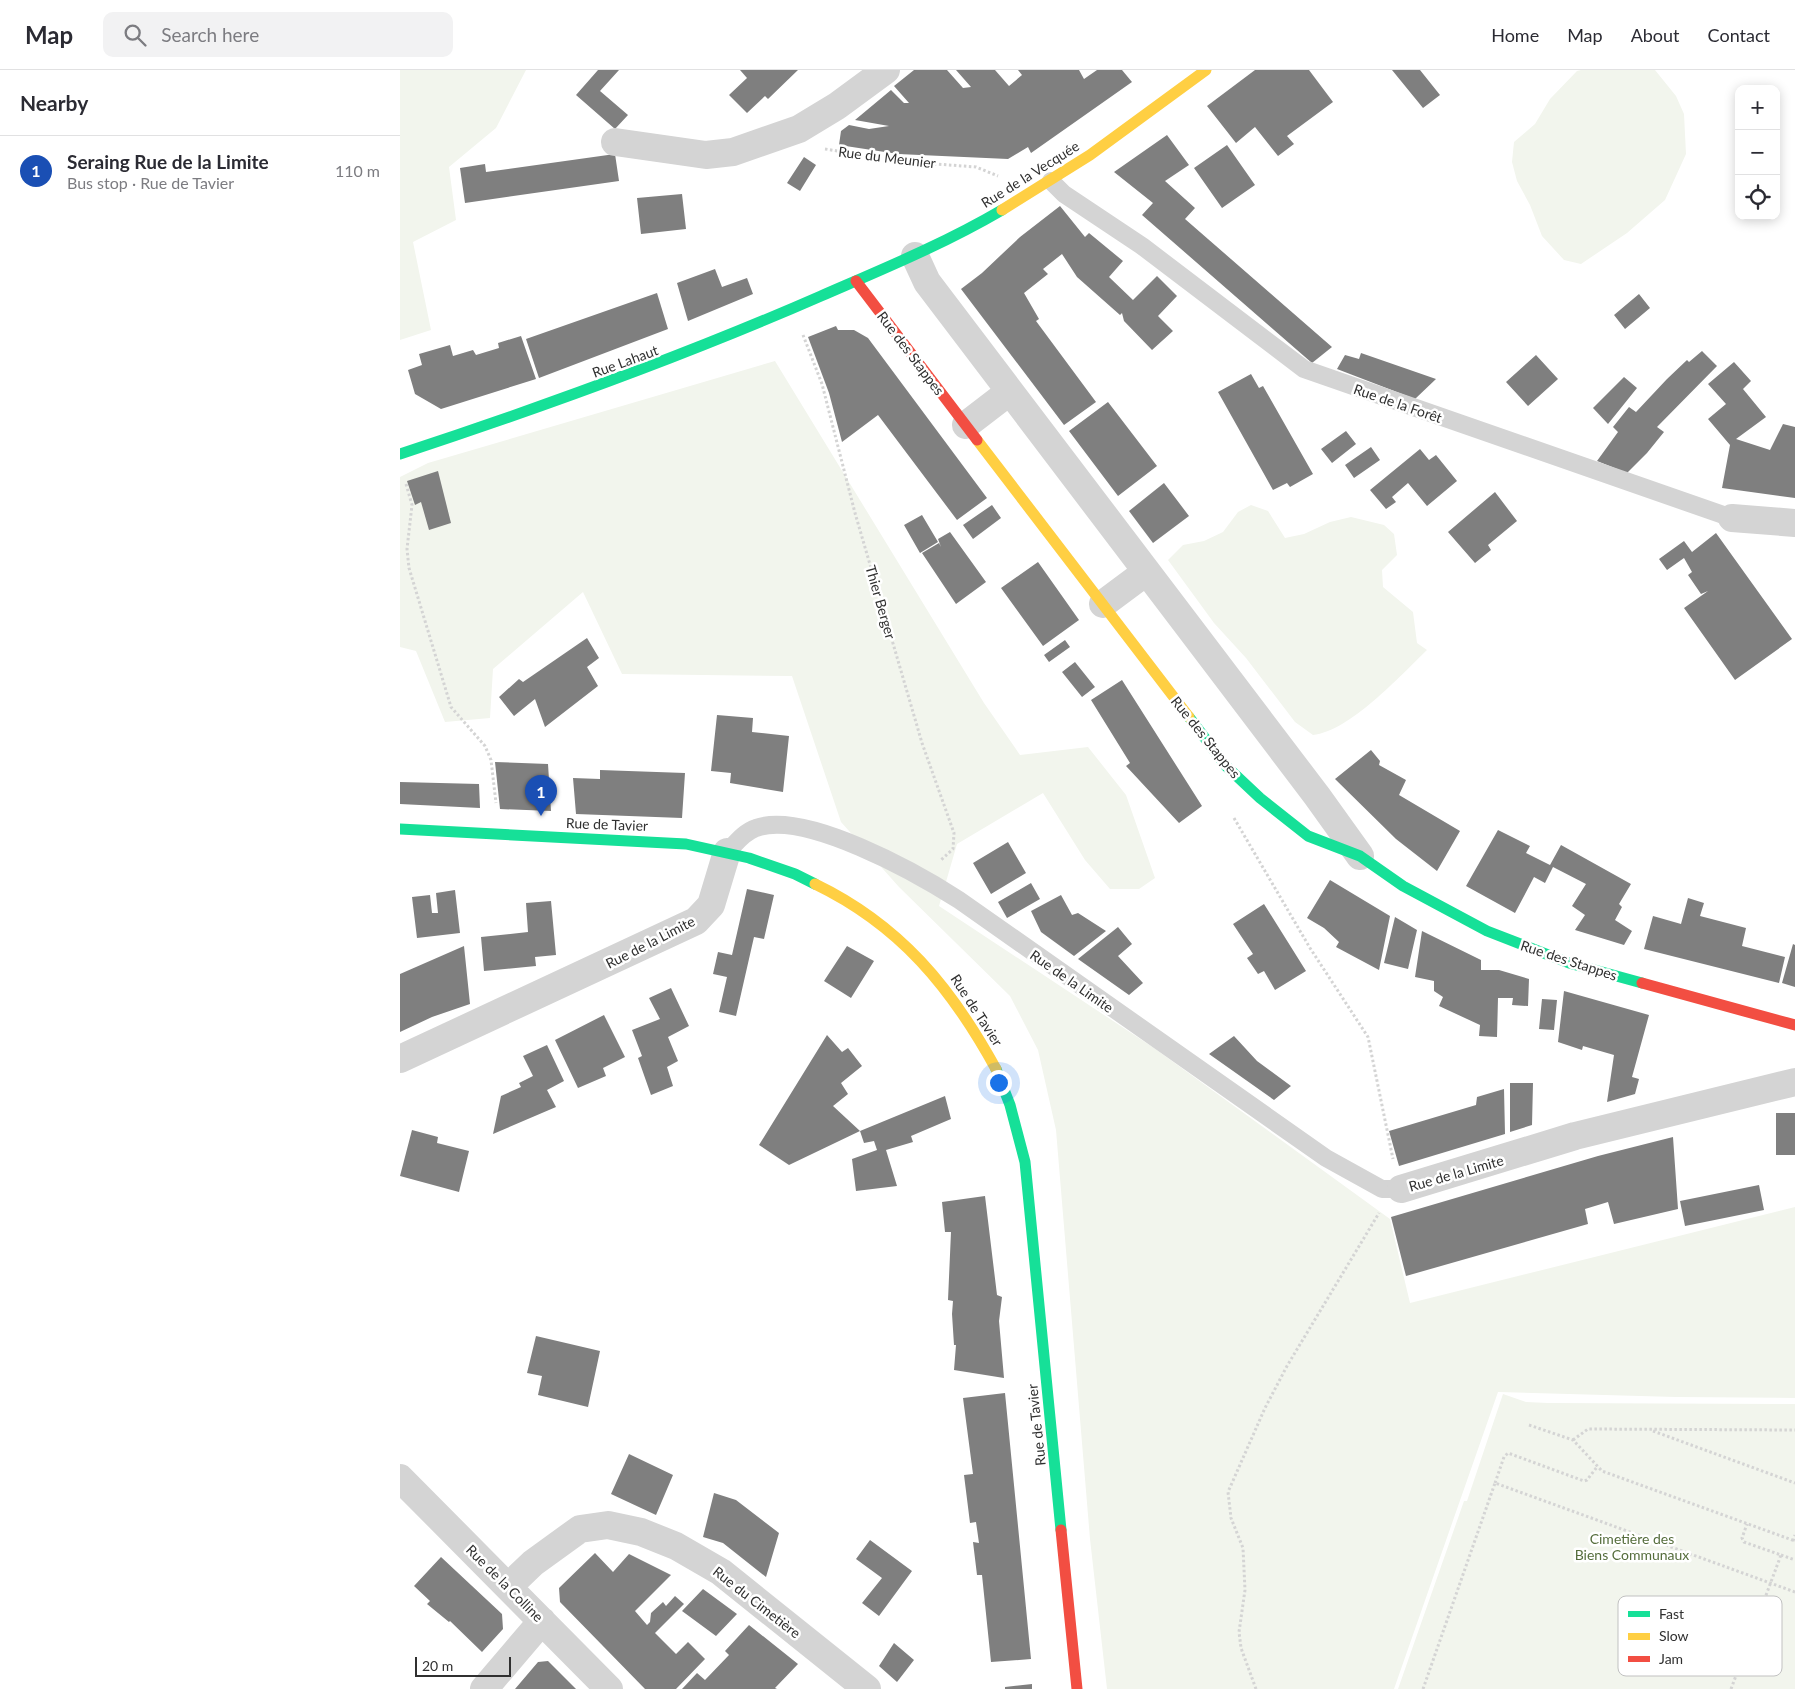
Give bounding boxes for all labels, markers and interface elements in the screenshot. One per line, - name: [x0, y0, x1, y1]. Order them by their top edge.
- search box: [103, 12, 453, 57]
- text: Map: [25, 20, 73, 49]
- icon: search: [121, 21, 149, 49]
- text: Search here: [161, 23, 259, 46]
- text: Home: [1491, 24, 1539, 46]
- text: Map: [1567, 24, 1603, 46]
- text: About: [1631, 24, 1680, 46]
- text: Contact: [1708, 24, 1770, 46]
- map controls: [1735, 85, 1780, 220]
- button: +: [1735, 85, 1780, 130]
- text: Nearby: [20, 90, 88, 115]
- button: −: [1735, 130, 1780, 175]
- street label: Rue de la Vecquée: [978, 137, 1082, 211]
- street label: Rue du Meunier: [837, 143, 937, 171]
- text: Seraing Rue de la Limite: [67, 150, 269, 173]
- text: 1: [31, 161, 41, 180]
- text: 110 m: [335, 161, 380, 180]
- text: Bus stop · Rue de Tavier: [67, 173, 234, 192]
- button: locate: [1735, 175, 1780, 220]
- street label: Rue des Stappes: [874, 308, 948, 398]
- street label: Rue Lahaut: [590, 341, 660, 381]
- street label: Rue de la Forêt: [1352, 380, 1444, 426]
- street label: Thier Berger: [862, 563, 900, 641]
- street label: Rue des Stappes: [1168, 693, 1244, 781]
- pin: 1: [525, 775, 557, 816]
- street label: Rue de Tavier: [566, 814, 648, 834]
- street label: Rue de la Limite: [603, 912, 697, 972]
- street label: Rue des Stappes: [1519, 936, 1619, 984]
- street label: Rue de la Limite: [1027, 946, 1117, 1016]
- street label: Rue de Tavier: [947, 971, 1007, 1049]
- your location: [986, 1070, 1012, 1096]
- street label: Rue de la Limite: [1407, 1151, 1505, 1195]
- street label: Rue de Tavier: [1023, 1383, 1049, 1467]
- park label: Cimetière des Biens Communaux: [1575, 1530, 1689, 1563]
- street label: Rue de la Colline: [463, 1541, 547, 1625]
- street label: Rue du Cimetière: [710, 1563, 804, 1641]
- legend: [1618, 1596, 1782, 1676]
- text: Fast: [1659, 1605, 1684, 1622]
- text: Slow: [1659, 1627, 1689, 1644]
- text: Jam: [1659, 1650, 1683, 1667]
- scale bar: [415, 1654, 511, 1677]
- text: 20 m: [422, 1657, 453, 1674]

